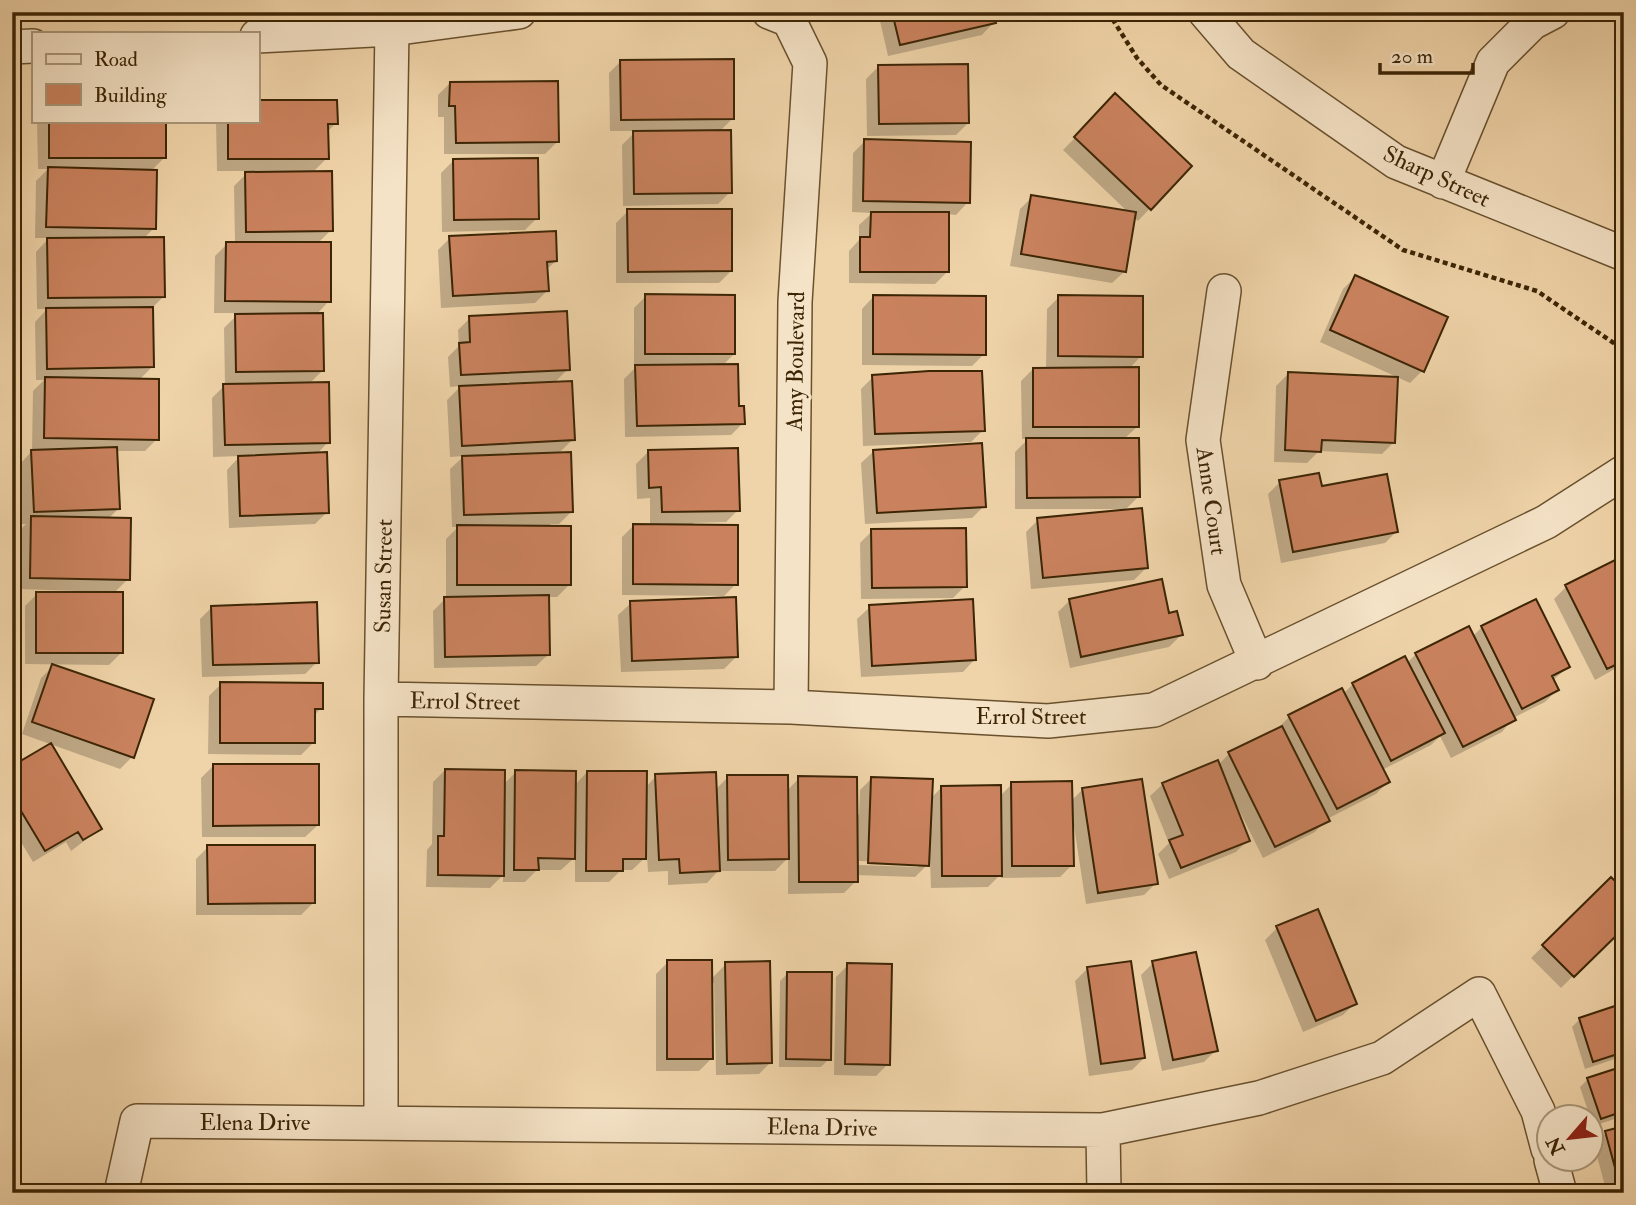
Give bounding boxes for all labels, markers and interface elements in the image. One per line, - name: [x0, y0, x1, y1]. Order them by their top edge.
- legend: [32, 32, 259, 122]
- scale bar: [1380, 32, 1473, 76]
- text: 20 m: [1391, 43, 1433, 70]
- text: Road: [94, 46, 139, 73]
- text: Building: [94, 82, 167, 109]
- street label: Sharp Street: [1378, 139, 1495, 215]
- street label: Amy Boulevard: [780, 291, 811, 432]
- street label: Anne Court: [1189, 444, 1233, 557]
- street label: Susan Street: [368, 519, 399, 633]
- street label: Errol Street: [409, 686, 521, 717]
- street label: Errol Street: [976, 702, 1086, 731]
- north arrow: [1534, 1104, 1604, 1174]
- street label: Elena Drive: [200, 1108, 311, 1137]
- street label: Elena Drive: [766, 1112, 878, 1143]
- text: N: [1541, 1131, 1571, 1160]

